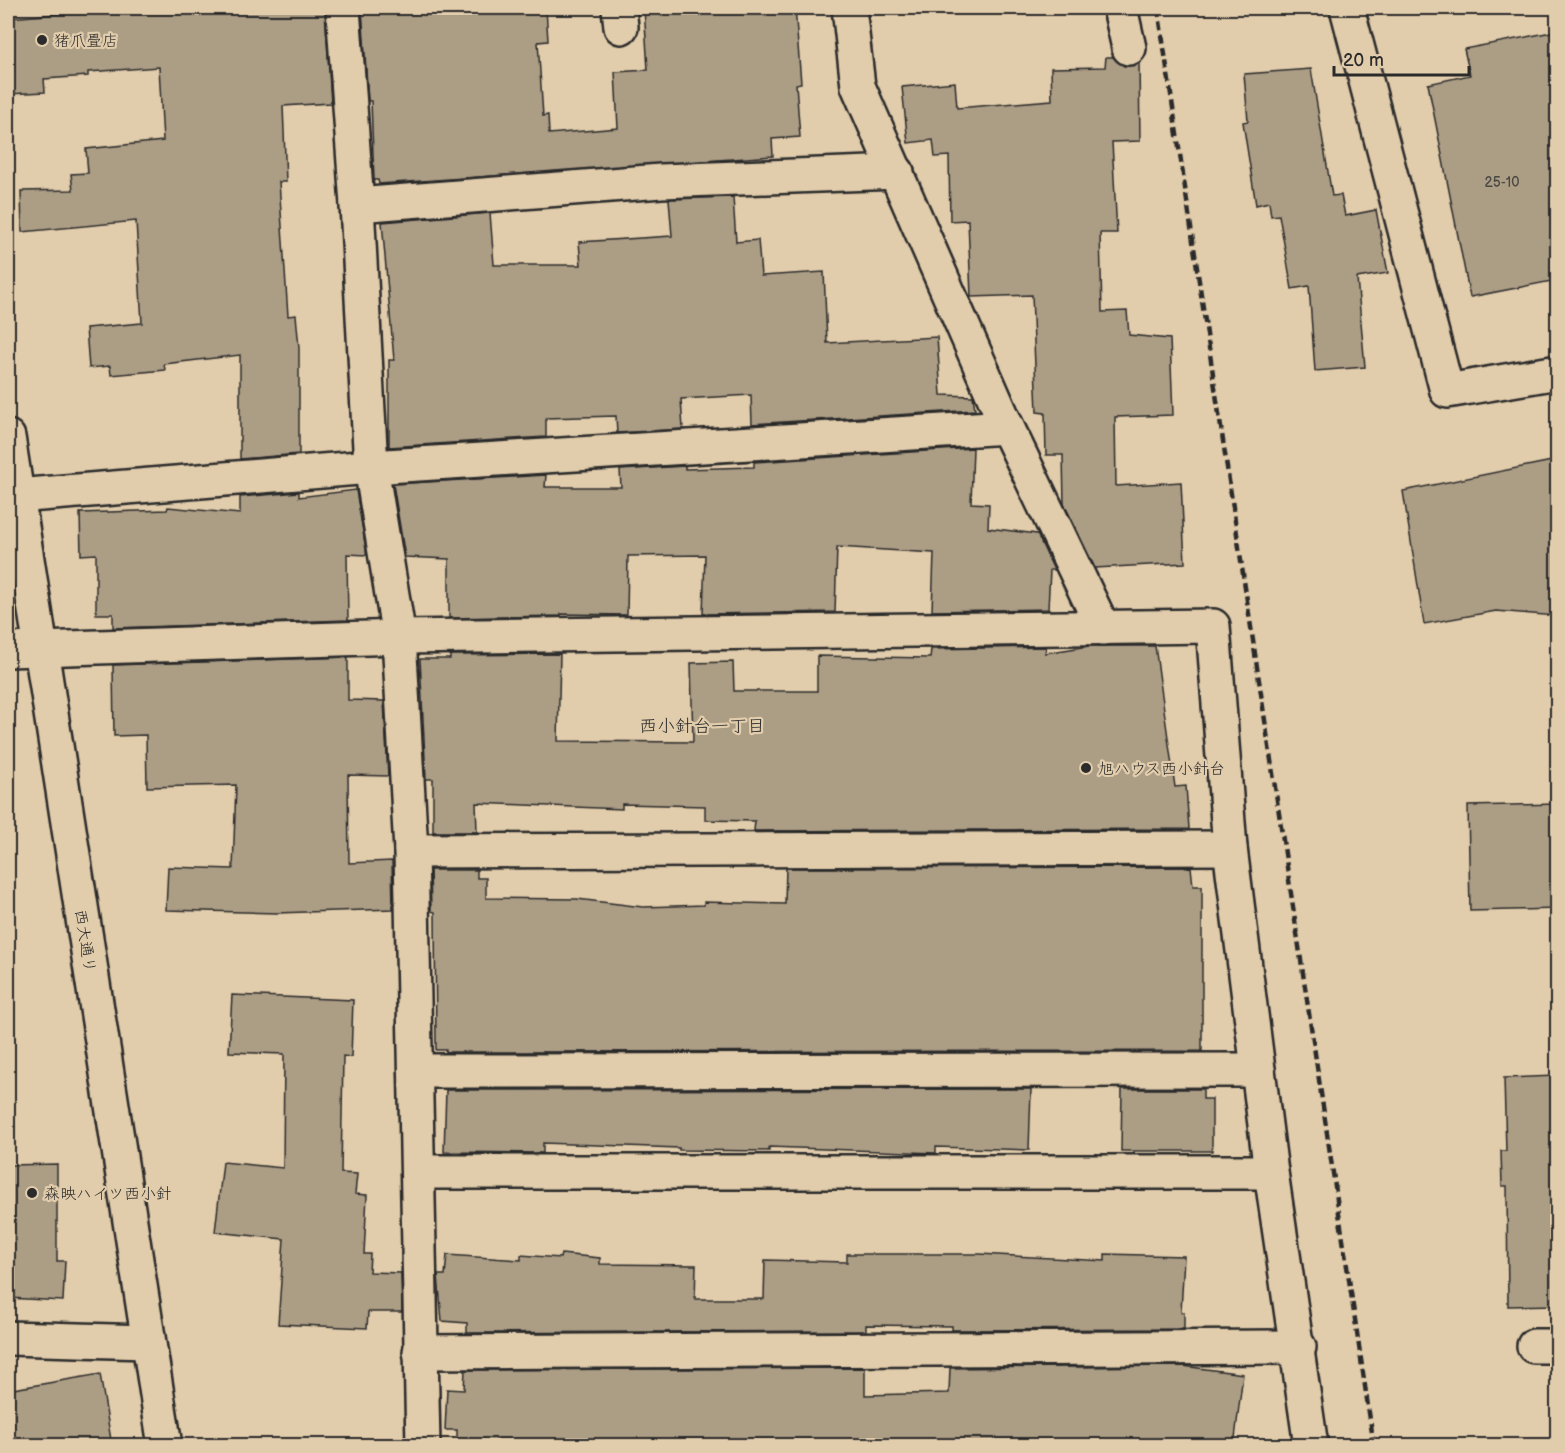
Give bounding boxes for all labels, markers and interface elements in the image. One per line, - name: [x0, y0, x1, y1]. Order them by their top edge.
- place label: 猪爪畳店: [54, 32, 118, 51]
- marker: 猪爪畳店: [35, 33, 49, 47]
- scale bar: [1334, 39, 1469, 77]
- text: 20 m: [1343, 50, 1384, 71]
- house number: 25-10: [1484, 174, 1520, 191]
- district label: 西小針台一丁目: [639, 716, 765, 737]
- place label: 旭ハウス西小針台: [1098, 760, 1225, 779]
- marker: 旭ハウス西小針台: [1079, 761, 1093, 775]
- street label: 西大通り: [70, 908, 99, 974]
- place label: 森映ハイツ西小針: [44, 1185, 172, 1204]
- marker: 森映ハイツ西小針: [25, 1186, 39, 1200]

